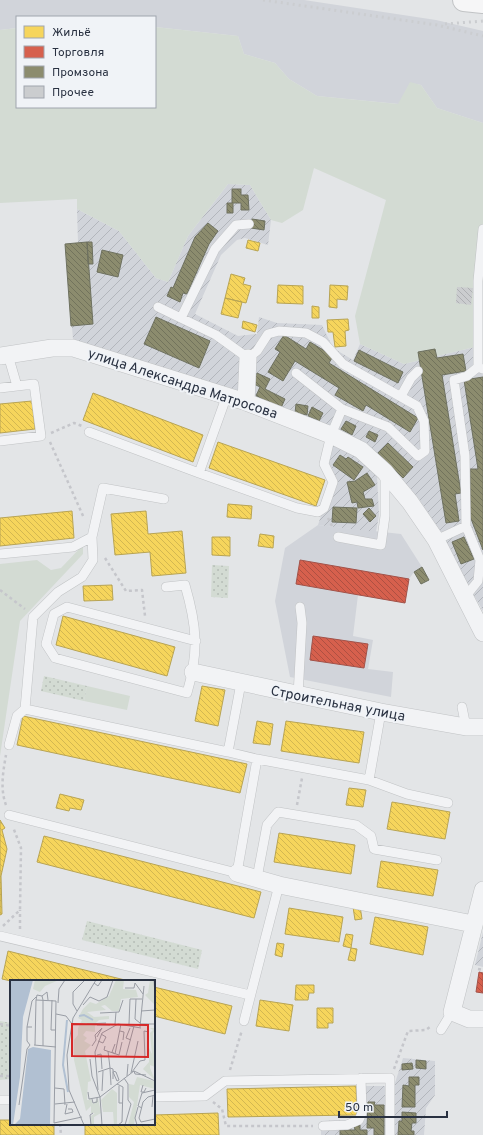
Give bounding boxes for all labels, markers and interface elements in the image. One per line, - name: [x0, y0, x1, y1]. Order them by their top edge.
- legend: [16, 16, 156, 108]
- text: Жильё: [52, 25, 91, 41]
- text: Торговля: [52, 45, 104, 61]
- text: Промзона: [52, 65, 109, 81]
- text: Прочее: [52, 85, 94, 101]
- street label: улица Александра Матросова: [86, 346, 280, 423]
- street label: Строительная улица: [269, 683, 406, 726]
- inset map: [10, 980, 155, 1125]
- scale bar: [339, 1093, 447, 1119]
- text: 50 m: [345, 1100, 373, 1116]

